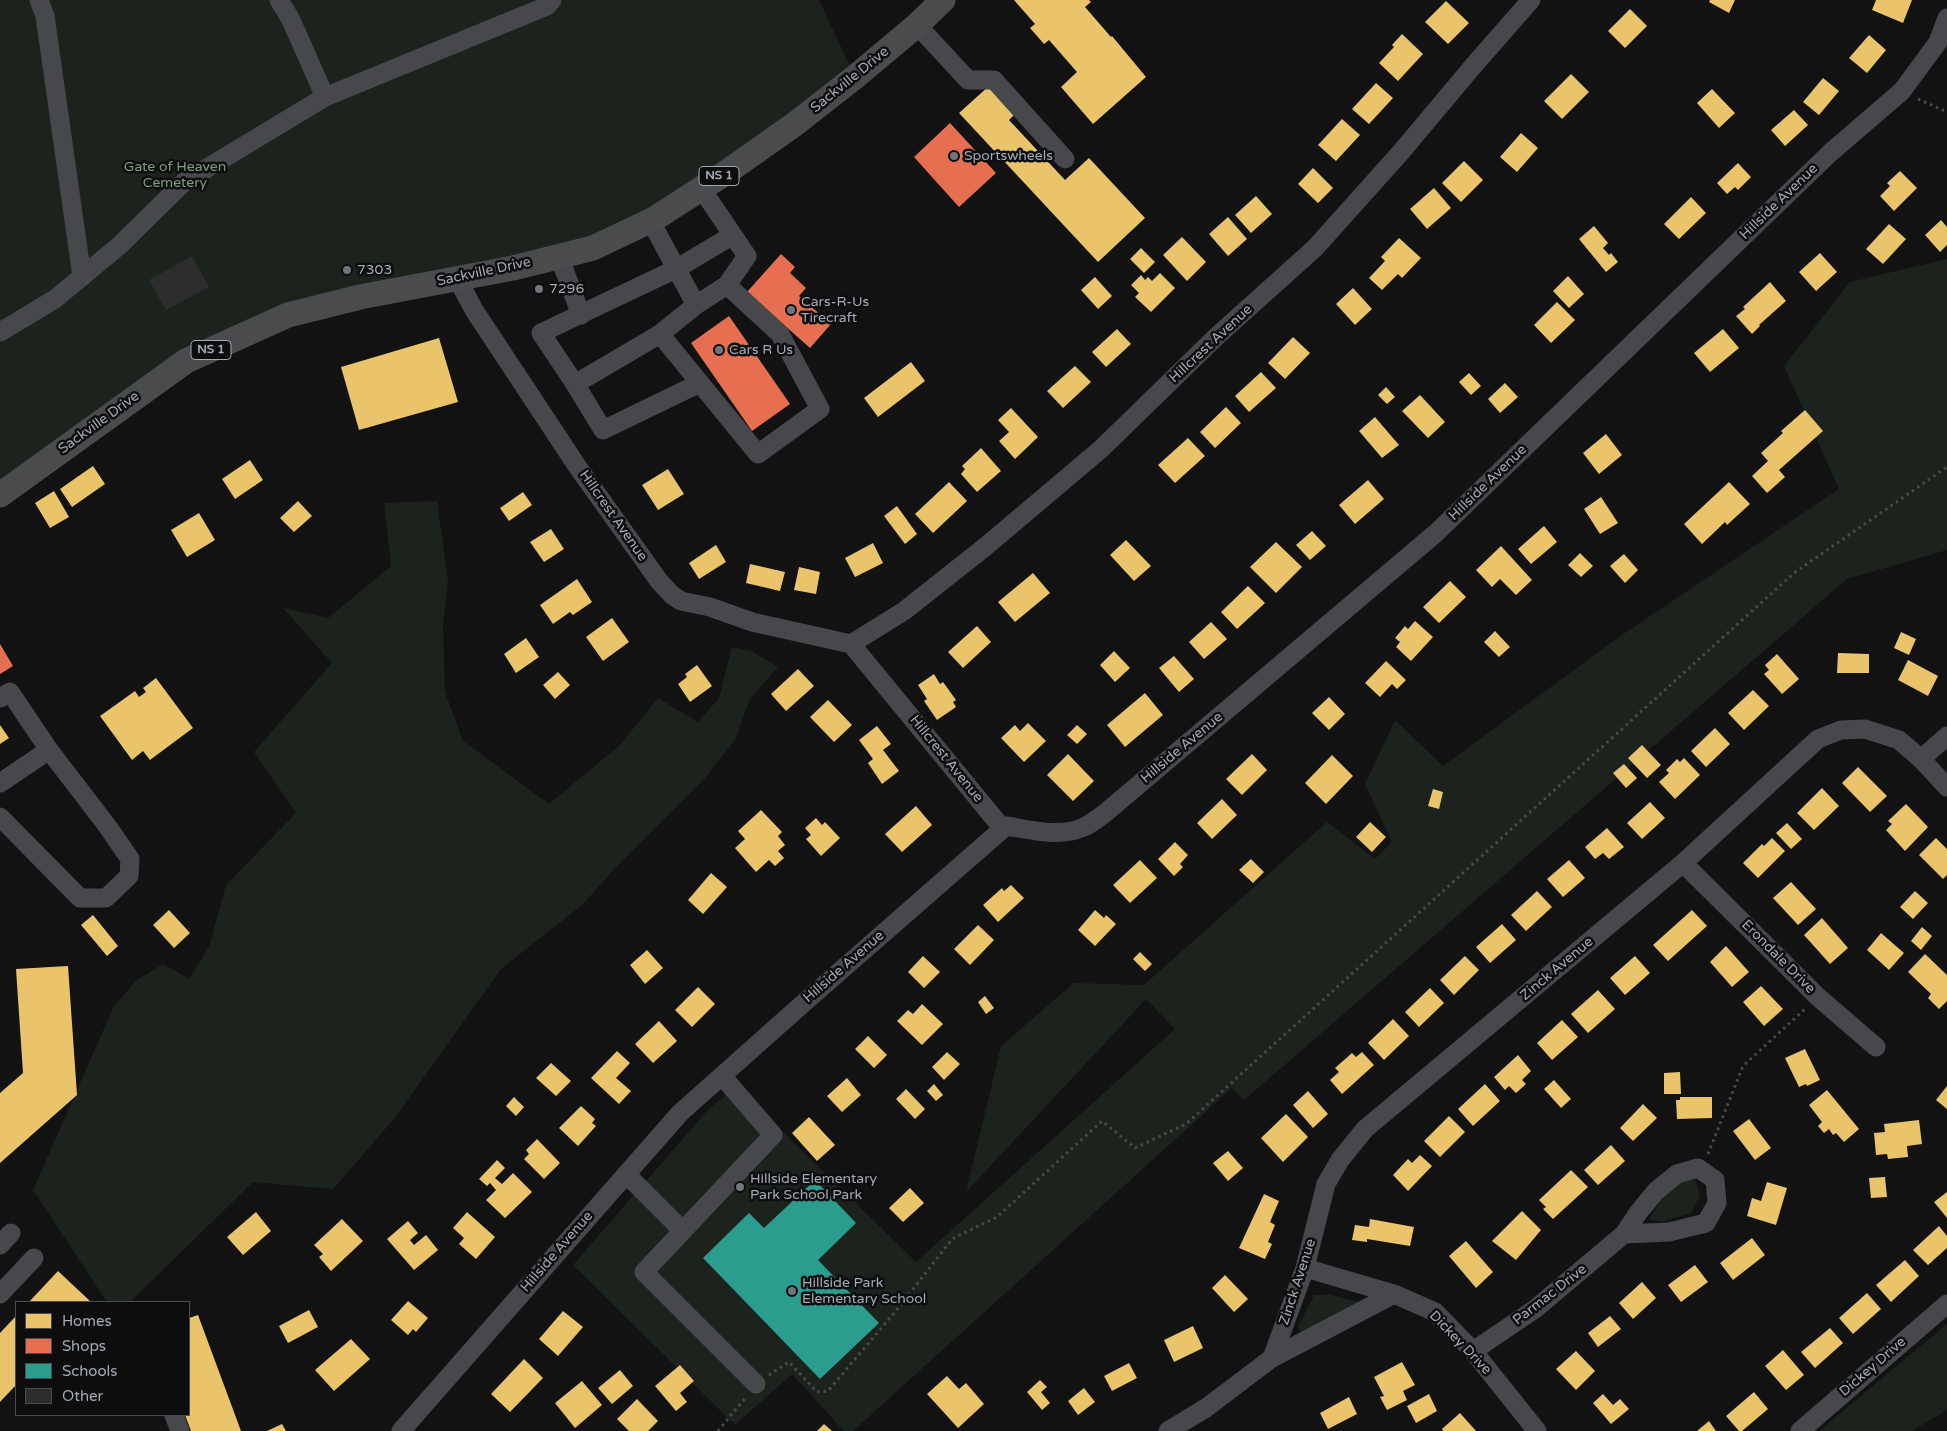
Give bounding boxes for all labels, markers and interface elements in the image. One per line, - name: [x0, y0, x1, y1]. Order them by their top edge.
- street label: Sackville Drive: [808, 43, 892, 117]
- place label: Sportswheels: [964, 148, 1053, 164]
- marker: Sportswheels: [948, 150, 960, 162]
- park label: Gate of Heaven Cemetery: [124, 159, 226, 192]
- street label: Hillside Avenue: [1737, 161, 1821, 243]
- road number: NS 1: [699, 167, 739, 186]
- street label: Sackville Drive: [436, 254, 532, 290]
- place label: 7303: [357, 262, 392, 278]
- marker: 7303: [341, 264, 353, 276]
- place label: 7296: [549, 281, 584, 297]
- marker: 7296: [533, 283, 545, 295]
- place label: Cars-R-Us Tirecraft: [801, 294, 869, 326]
- street label: Hillcrest Avenue: [1166, 301, 1256, 387]
- marker: Cars-R-Us Tirecraft: [785, 304, 797, 316]
- road number: NS 1: [191, 340, 231, 360]
- place label: Cars R Us: [729, 342, 793, 358]
- marker: Cars R Us: [713, 344, 725, 356]
- street label: Sackville Drive: [55, 388, 143, 458]
- street label: Hillside Avenue: [1446, 442, 1530, 524]
- street label: Hillcrest Avenue: [575, 467, 651, 565]
- street label: Hillside Avenue: [1138, 709, 1226, 787]
- street label: Hillcrest Avenue: [906, 712, 986, 806]
- street label: Erondale Drive: [1738, 917, 1818, 997]
- street label: Hillside Avenue: [800, 927, 888, 1007]
- street label: Zinck Avenue: [1517, 934, 1597, 1004]
- place label: Hillside Elementary Park School Park: [750, 1171, 877, 1204]
- marker: Hillside Elementary Park School Park: [734, 1181, 746, 1193]
- street label: Hillside Avenue: [517, 1208, 597, 1296]
- street label: Zinck Avenue: [1276, 1237, 1320, 1327]
- street label: Parmac Drive: [1510, 1261, 1590, 1329]
- place label: Hillside Park Elementary School: [802, 1275, 926, 1308]
- marker: Hillside Park Elementary School: [786, 1285, 798, 1297]
- legend: [15, 1301, 190, 1416]
- street label: Dickey Drive: [1425, 1308, 1495, 1378]
- text: Homes: [62, 1312, 112, 1330]
- street label: Dickey Drive: [1836, 1334, 1910, 1400]
- text: Shops: [62, 1337, 106, 1355]
- text: Schools: [62, 1362, 118, 1380]
- text: Other: [62, 1387, 103, 1405]

